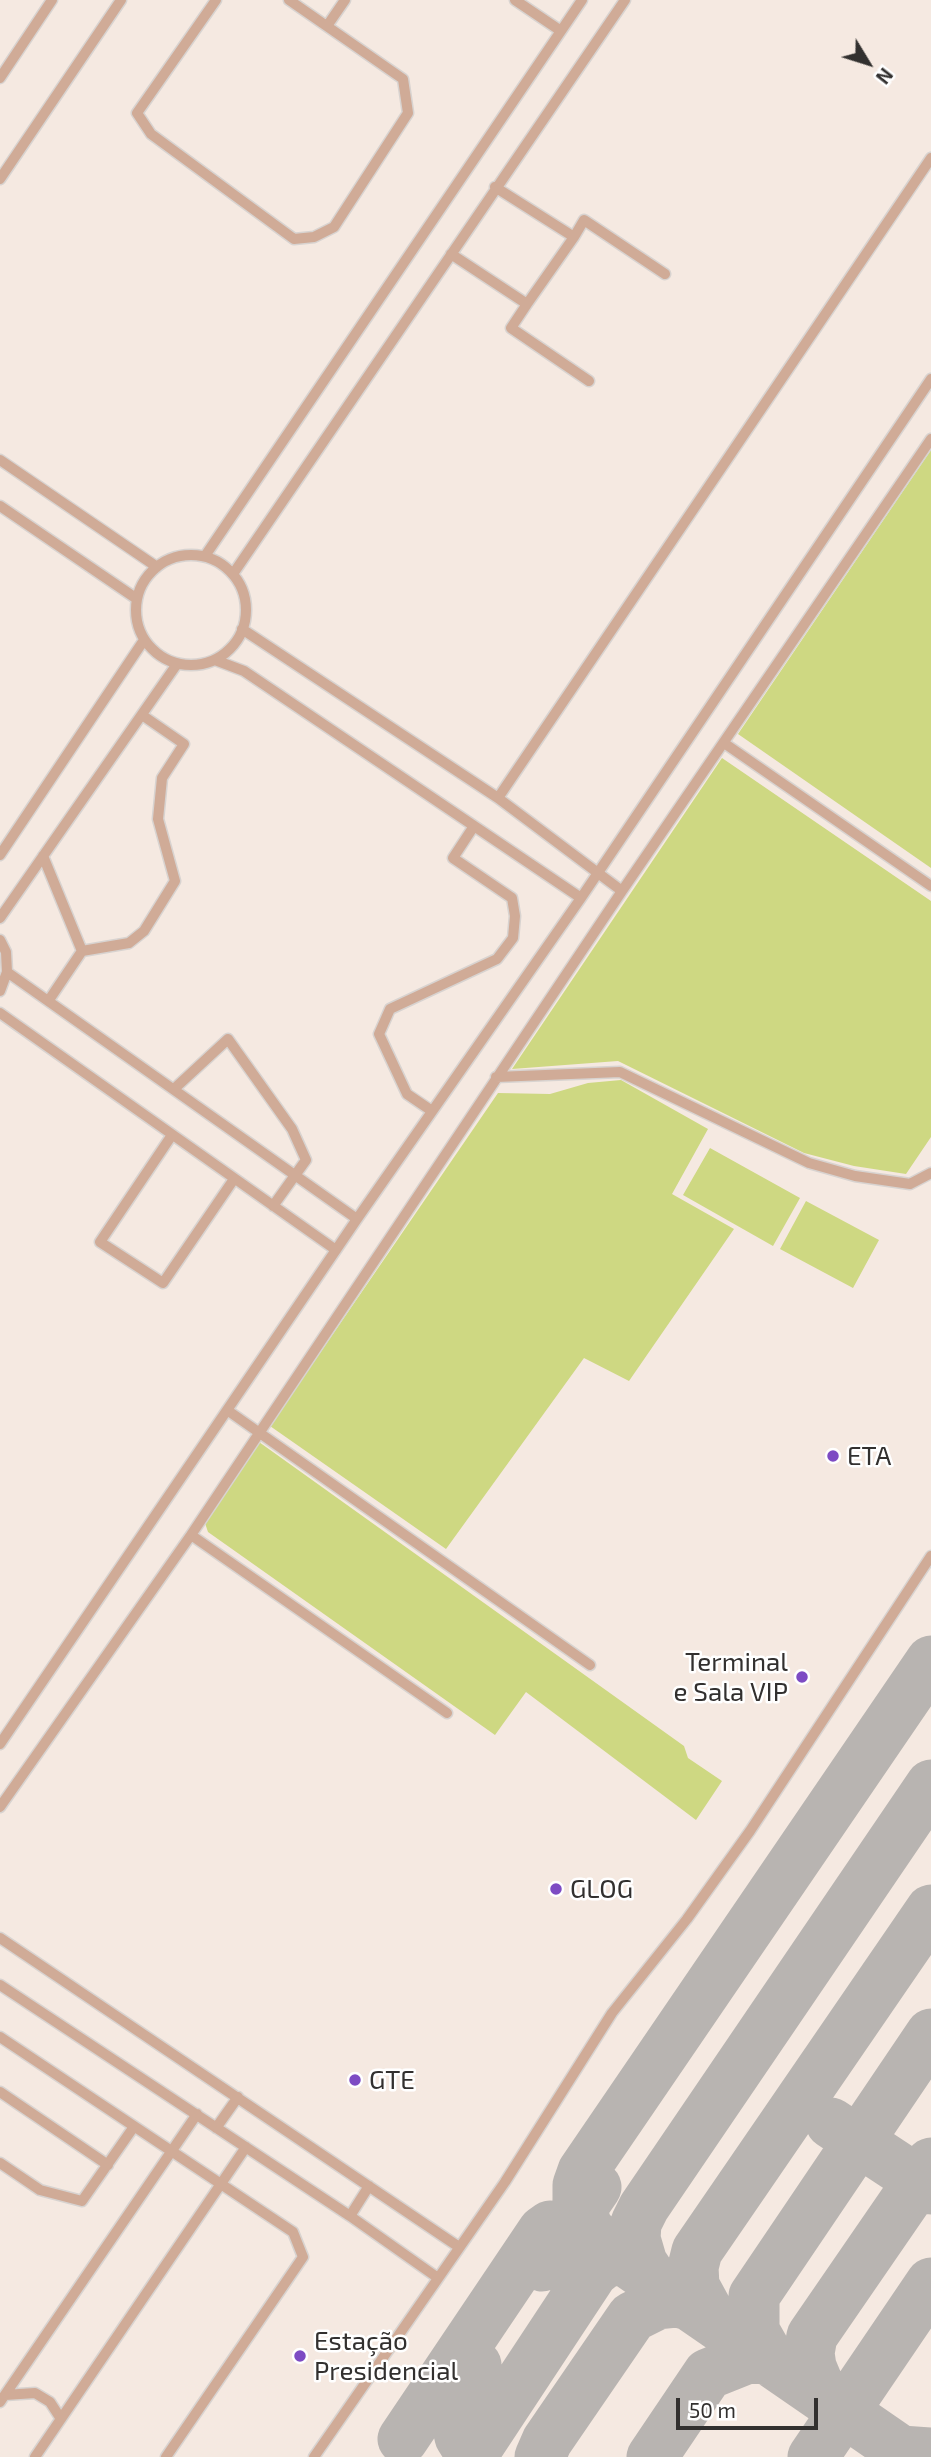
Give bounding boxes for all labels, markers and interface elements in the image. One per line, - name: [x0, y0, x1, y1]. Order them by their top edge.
- north arrow: [833, 28, 903, 98]
- text: N: [872, 64, 898, 89]
- place label: ETA: [847, 1440, 891, 1472]
- marker: ETA: [825, 1448, 841, 1464]
- place label: Terminal e Sala VIP: [674, 1646, 788, 1708]
- marker: Terminal e Sala VIP: [794, 1669, 810, 1685]
- place label: GLOG: [570, 1873, 633, 1905]
- marker: GLOG: [548, 1881, 564, 1897]
- place label: GTE: [369, 2064, 415, 2096]
- marker: GTE: [347, 2072, 363, 2088]
- place label: Estação Presidencial: [314, 2325, 458, 2386]
- marker: Estação Presidencial: [292, 2348, 308, 2364]
- scale bar: [679, 2384, 821, 2428]
- text: 50 m: [689, 2397, 736, 2422]

